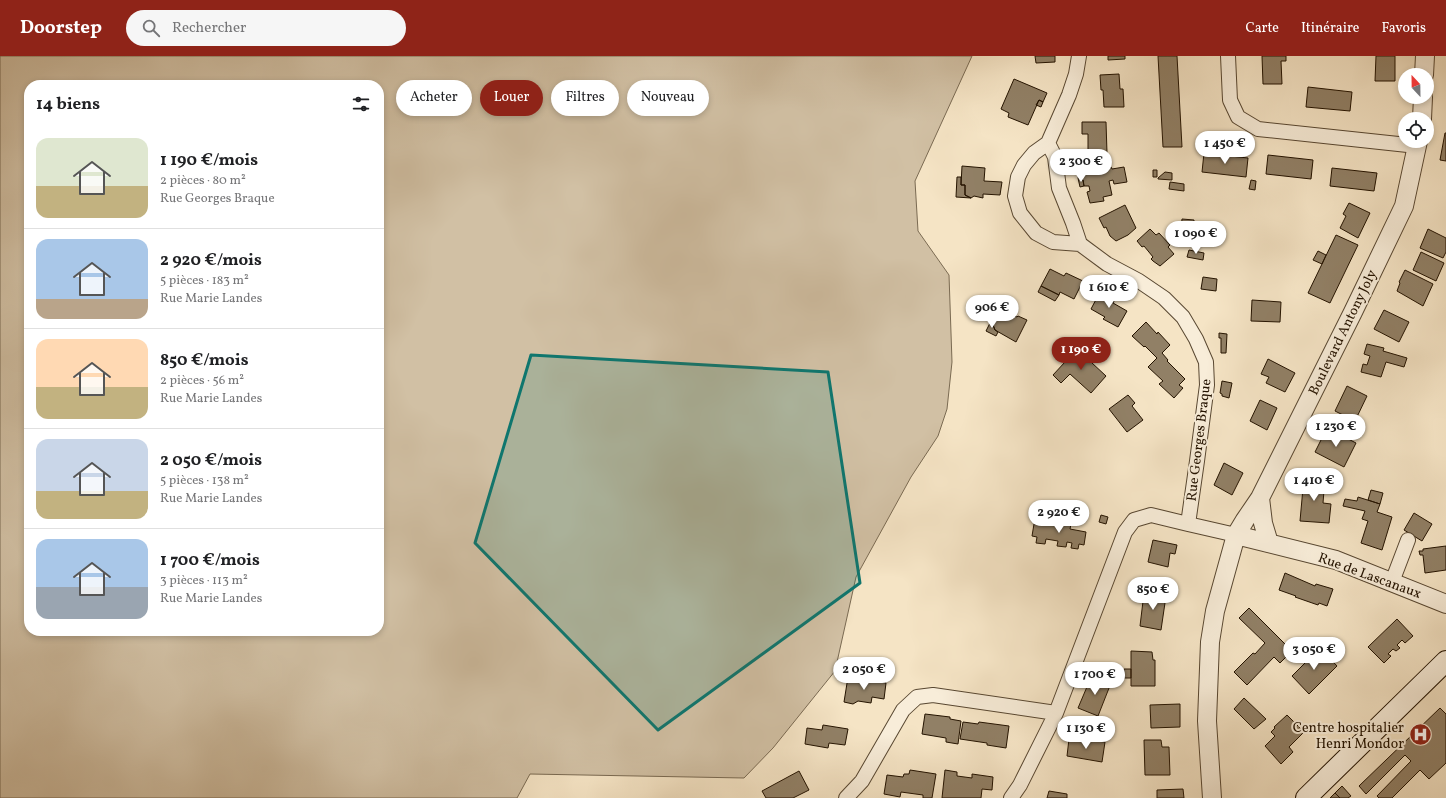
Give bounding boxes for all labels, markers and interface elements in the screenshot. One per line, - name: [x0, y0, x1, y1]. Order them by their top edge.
- search box: [126, 10, 406, 46]
- text: Doorstep: [20, 15, 102, 41]
- icon: search: [140, 17, 162, 39]
- text: Rechercher: [172, 18, 246, 39]
- text: Carte: [1245, 19, 1279, 38]
- text: Itinéraire: [1301, 19, 1360, 38]
- text: Favoris: [1382, 19, 1426, 38]
- north arrow: [1398, 68, 1434, 104]
- map controls: [1398, 68, 1434, 148]
- chip: Acheter: [396, 80, 472, 116]
- chip: Louer: [480, 80, 543, 116]
- chip: Filtres: [551, 80, 619, 116]
- chip: Nouveau: [627, 80, 709, 116]
- text: 14 biens: [36, 93, 100, 116]
- icon: filters: [350, 93, 372, 115]
- button: locate: [1398, 112, 1434, 148]
- pin: 1 450 €: [1188, 131, 1262, 165]
- text: 1 450 €: [1204, 135, 1246, 153]
- text: 1 190 €/mois: [160, 149, 258, 172]
- pin: 2 300 €: [1044, 149, 1118, 183]
- text: 2 300 €: [1059, 153, 1103, 171]
- icon: home: [68, 154, 116, 202]
- text: 2 pièces · 80 m²: [160, 172, 246, 190]
- text: Rue Georges Braque: [160, 190, 275, 208]
- pin: 1 090 €: [1159, 221, 1233, 255]
- text: 1 090 €: [1174, 225, 1218, 243]
- text: 2 920 €/mois: [160, 249, 262, 272]
- icon: home: [68, 255, 116, 303]
- street label: Boulevard Antony Joly: [1305, 266, 1382, 399]
- text: 5 pièces · 183 m²: [160, 272, 249, 290]
- pin: 1 610 €: [1072, 275, 1146, 309]
- text: 1 610 €: [1089, 279, 1129, 297]
- text: Rue Marie Landes: [160, 290, 262, 308]
- pin: 906 €: [964, 295, 1020, 329]
- text: 906 €: [975, 299, 1009, 317]
- pin: 1 190 €: [1044, 337, 1118, 371]
- text: 1 190 €: [1061, 341, 1101, 359]
- text: 850 €/mois: [160, 349, 249, 372]
- icon: home: [68, 355, 116, 403]
- text: 2 pièces · 56 m²: [160, 372, 244, 390]
- street label: Rue Georges Braque: [1183, 377, 1216, 503]
- text: Rue Marie Landes: [160, 390, 262, 408]
- pin: 1 230 €: [1299, 414, 1373, 448]
- text: 1 230 €: [1315, 418, 1357, 436]
- text: 2 050 €/mois: [160, 449, 262, 472]
- icon: home: [68, 455, 116, 503]
- pin: 1 410 €: [1277, 468, 1351, 502]
- text: 5 pièces · 138 m²: [160, 472, 249, 490]
- text: 1 410 €: [1293, 472, 1335, 490]
- text: Rue Marie Landes: [160, 490, 262, 508]
- pin: 2 920 €: [1022, 500, 1096, 534]
- text: 2 920 €: [1037, 504, 1081, 522]
- text: 1 700 €/mois: [160, 549, 260, 572]
- street label: Rue de Lascanaux: [1315, 549, 1424, 604]
- icon: home: [68, 555, 116, 603]
- text: 3 pièces · 113 m²: [160, 572, 248, 590]
- pin: 850 €: [1125, 577, 1181, 611]
- text: 850 €: [1136, 581, 1170, 599]
- text: Rue Marie Landes: [160, 590, 262, 608]
- pin: 3 050 €: [1277, 637, 1351, 671]
- text: 3 050 €: [1292, 641, 1336, 659]
- pin: 2 050 €: [827, 657, 901, 691]
- text: 2 050 €: [842, 661, 886, 679]
- pin: 1 700 €: [1058, 662, 1132, 696]
- text: 1 700 €: [1074, 666, 1116, 684]
- pin: 1 130 €: [1049, 716, 1123, 750]
- place label: Centre hospitalier Henri Mondor: [1293, 719, 1404, 754]
- text: 1 130 €: [1066, 720, 1106, 738]
- hospital icon: Centre hospitalier Henri Mondor: [1407, 722, 1433, 748]

